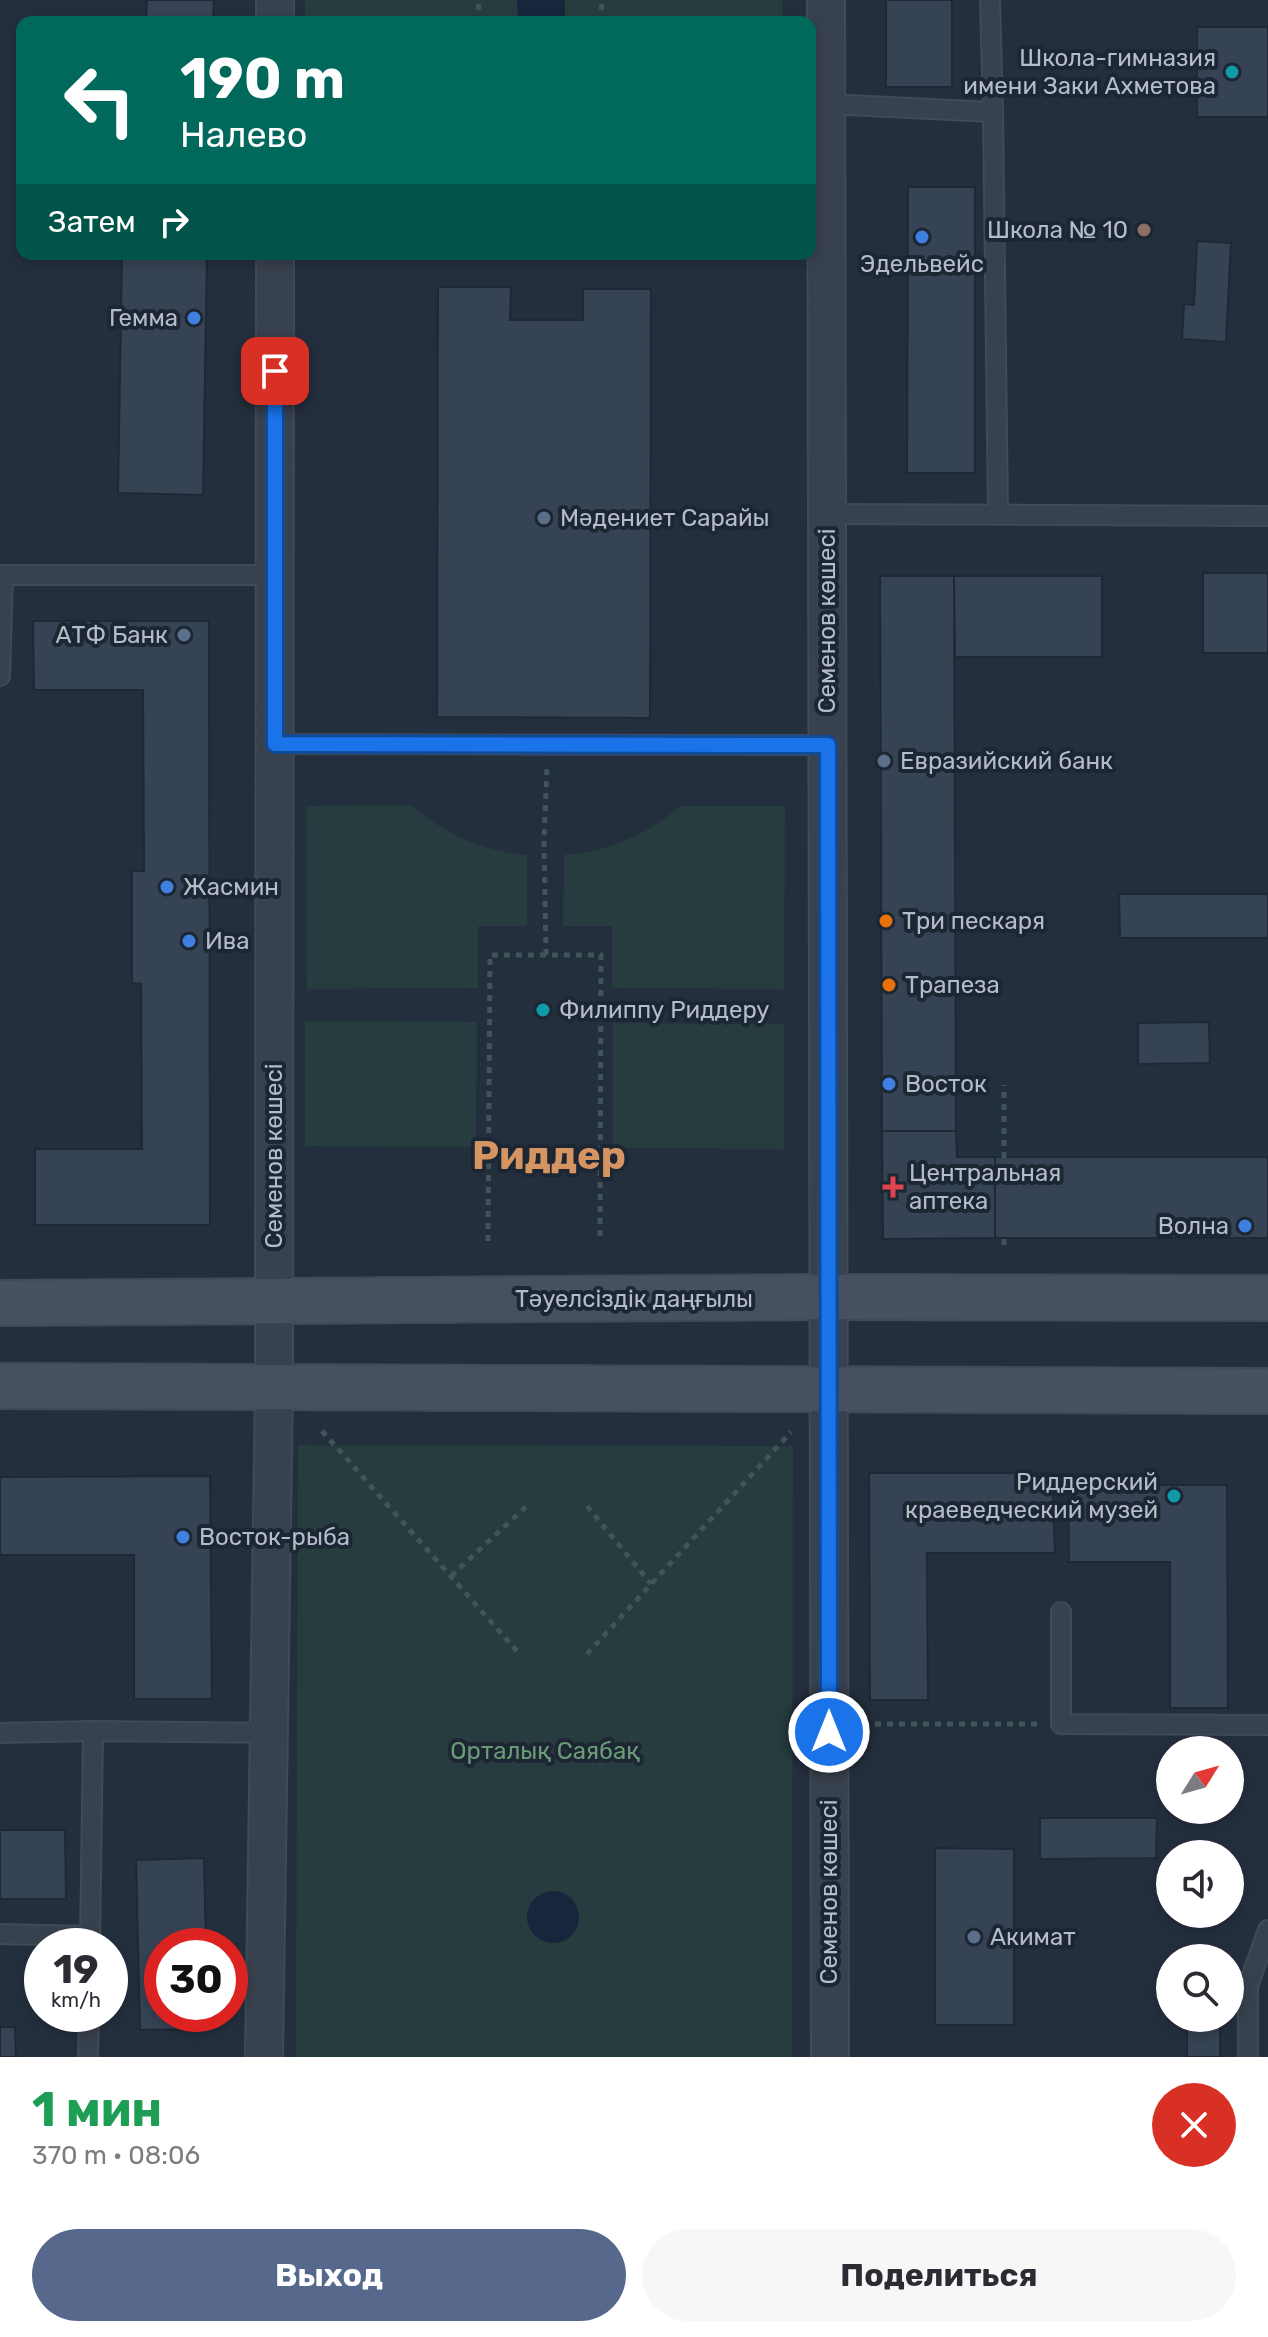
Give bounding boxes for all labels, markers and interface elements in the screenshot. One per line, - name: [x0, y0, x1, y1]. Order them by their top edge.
- place label: Школа-гимназия имени Заки Ахметова: [963, 44, 1216, 100]
- text: 190 m: [180, 46, 345, 112]
- icon: left: [48, 48, 152, 152]
- marker: Школа-гимназия имени Заки Ахметова: [1223, 63, 1241, 81]
- text: Налево: [180, 113, 307, 156]
- icon: right: [152, 200, 196, 244]
- text: Затем: [48, 204, 136, 240]
- place label: Школа № 10: [987, 216, 1128, 244]
- marker: Школа № 10: [1135, 221, 1153, 239]
- marker: Эдельвейс: [913, 228, 931, 246]
- place label: Эдельвейс: [860, 250, 984, 278]
- place label: Гемма: [109, 304, 178, 332]
- marker: Гемма: [185, 309, 203, 327]
- pin: [241, 337, 309, 405]
- icon: arrive: [253, 349, 297, 393]
- place label: Мәдениет Сарайы: [560, 504, 770, 532]
- marker: Мәдениет Сарайы: [535, 509, 553, 527]
- street label: Семенов көшесі: [813, 529, 841, 714]
- place label: АТФ Банк: [56, 621, 168, 649]
- marker: АТФ Банк: [175, 626, 193, 644]
- place label: Евразийский банк: [900, 747, 1113, 775]
- marker: Евразийский банк: [875, 752, 893, 770]
- place label: Жасмин: [183, 873, 279, 901]
- marker: Жасмин: [158, 878, 176, 896]
- place label: Три пескаря: [902, 907, 1045, 935]
- marker: Три пескаря: [877, 912, 895, 930]
- place label: Ива: [205, 927, 250, 955]
- marker: Ива: [180, 932, 198, 950]
- place label: Трапеза: [905, 971, 1000, 999]
- marker: Трапеза: [880, 976, 898, 994]
- place label: Филиппу Риддеру: [559, 996, 769, 1024]
- marker: Филиппу Риддеру: [534, 1001, 552, 1019]
- street label: Семенов көшесі: [260, 1064, 288, 1249]
- place label: Восток: [905, 1070, 987, 1098]
- marker: Восток: [880, 1075, 898, 1093]
- district label: Риддер: [472, 1132, 626, 1179]
- place label: Центральная аптека: [909, 1159, 1061, 1215]
- marker: Центральная аптека: [884, 1178, 902, 1196]
- place label: Волна: [1158, 1212, 1229, 1240]
- marker: Волна: [1236, 1217, 1254, 1235]
- street label: Тәуелсіздік даңғылы: [515, 1285, 753, 1313]
- place label: Риддерский краеведческий музей: [905, 1468, 1158, 1524]
- marker: Риддерский краеведческий музей: [1165, 1487, 1183, 1505]
- place label: Восток-рыба: [199, 1523, 350, 1551]
- marker: Восток-рыба: [174, 1528, 192, 1546]
- position arrow: [787, 1690, 871, 1774]
- north arrow: [1156, 1736, 1244, 1824]
- map controls: [1156, 1736, 1244, 2032]
- park label: Орталық Саябақ: [450, 1737, 640, 1765]
- street label: Семенов көшесі: [815, 1800, 843, 1985]
- button: sound: [1156, 1840, 1244, 1928]
- place label: Акимат: [990, 1923, 1075, 1951]
- speed limit sign: 30: [144, 1928, 248, 2032]
- marker: Акимат: [965, 1928, 983, 1946]
- button: search: [1156, 1944, 1244, 2032]
- text: 19: [53, 1946, 99, 1993]
- text: km/h: [51, 1988, 101, 2012]
- text: 1 мин: [32, 2081, 162, 2138]
- button: close: [1152, 2083, 1236, 2167]
- text: 370 m · 08:06: [32, 2140, 200, 2171]
- button: Выход: [32, 2229, 626, 2321]
- button: Поделиться: [642, 2229, 1236, 2321]

